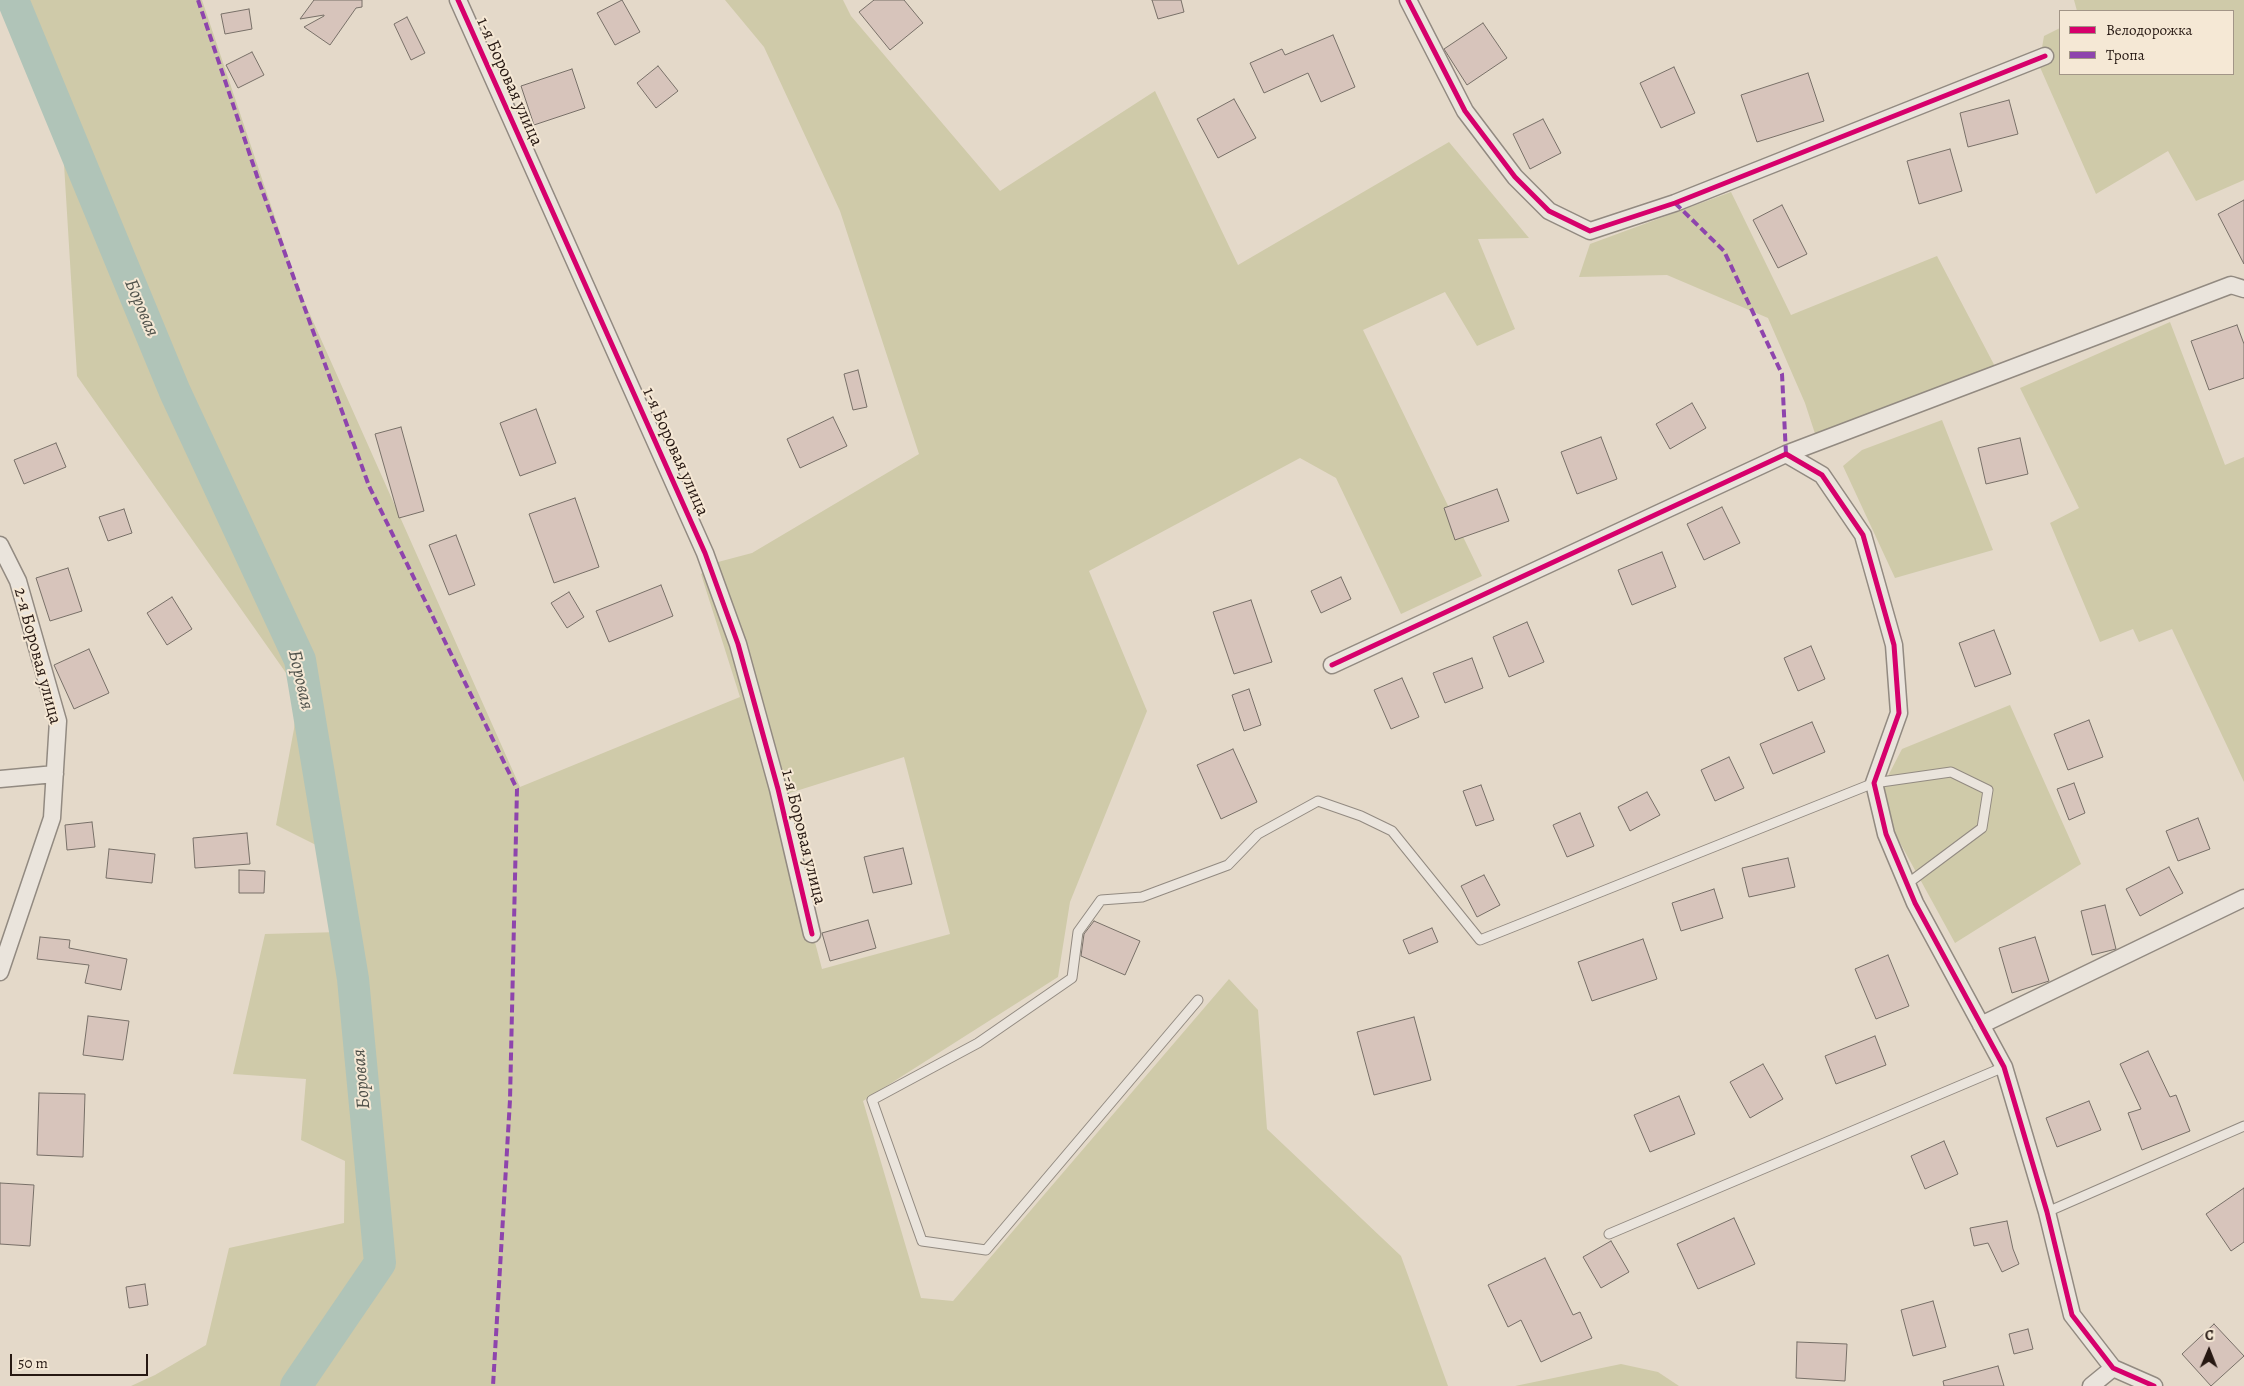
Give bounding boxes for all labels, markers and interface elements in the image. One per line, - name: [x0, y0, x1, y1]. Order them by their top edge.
- legend: [2059, 10, 2234, 75]
- street label: 1-я Боровая улица: [471, 14, 547, 150]
- text: Велодорожка: [2106, 20, 2193, 40]
- text: Тропа: [2106, 45, 2145, 65]
- water label: Боровая: [119, 276, 163, 340]
- street label: 1-я Боровая улица: [637, 384, 713, 520]
- street label: 2-я Боровая улица: [8, 585, 66, 727]
- water label: Боровая: [282, 648, 318, 712]
- street label: 1-я Боровая улица: [776, 767, 830, 907]
- water label: Боровая: [348, 1048, 376, 1110]
- north arrow: [2184, 1326, 2234, 1376]
- text: С: [2205, 1326, 2214, 1345]
- scale bar: [12, 1344, 150, 1376]
- text: 50 m: [18, 1353, 48, 1373]

